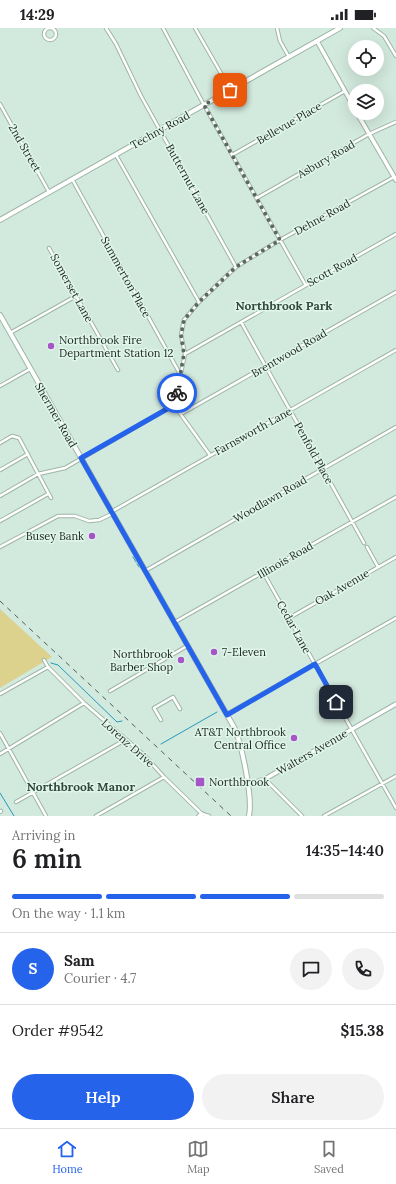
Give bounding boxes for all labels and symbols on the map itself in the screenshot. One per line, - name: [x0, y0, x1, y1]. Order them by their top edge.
- pin: [213, 73, 247, 107]
- street label: Bellevue Place: [254, 99, 324, 147]
- street label: Techny Road: [128, 108, 192, 152]
- street label: 2nd Street: [6, 121, 45, 175]
- street label: Asbury Road: [294, 137, 358, 182]
- street label: Butternut Lane: [163, 141, 213, 217]
- street label: Dehne Road: [292, 196, 353, 238]
- street label: Summerton Place: [98, 234, 154, 320]
- street label: Scott Road: [304, 250, 360, 290]
- street label: Somerset Lane: [47, 251, 97, 325]
- district label: Northbrook Park: [236, 298, 332, 313]
- street label: Brentwood Road: [249, 325, 330, 380]
- place label: Northbrook Fire Department Station 12: [59, 333, 173, 360]
- marker: Northbrook Fire Department Station 12: [46, 341, 56, 351]
- courier: [157, 373, 197, 413]
- street label: Shermer Road: [32, 380, 80, 450]
- street label: Farnsworth Lane: [212, 404, 294, 458]
- street label: Penfold Place: [291, 420, 337, 486]
- street label: Woodlawn Road: [231, 472, 310, 526]
- place label: Busey Bank: [26, 529, 84, 543]
- marker: Busey Bank: [87, 531, 97, 541]
- street label: Illinois Road: [254, 538, 316, 582]
- street label: Oak Avenue: [312, 566, 372, 608]
- street label: Cedar Lane: [274, 598, 314, 656]
- place label: 7-Eleven: [222, 645, 266, 659]
- place label: Northbrook Barber Shop: [110, 647, 173, 674]
- marker: 7-Eleven: [209, 647, 219, 657]
- marker: Northbrook Barber Shop: [176, 655, 186, 665]
- pin: [319, 685, 353, 719]
- street label: Lorenz Drive: [99, 716, 157, 770]
- place label: AT&T Northbrook Central Office: [194, 725, 286, 752]
- street label: Walters Avenue: [274, 726, 350, 778]
- marker: AT&T Northbrook Central Office: [289, 733, 299, 743]
- place label: Northbrook: [209, 775, 269, 789]
- marker: Northbrook: [194, 776, 206, 788]
- district label: Northbrook Manor: [27, 779, 135, 794]

